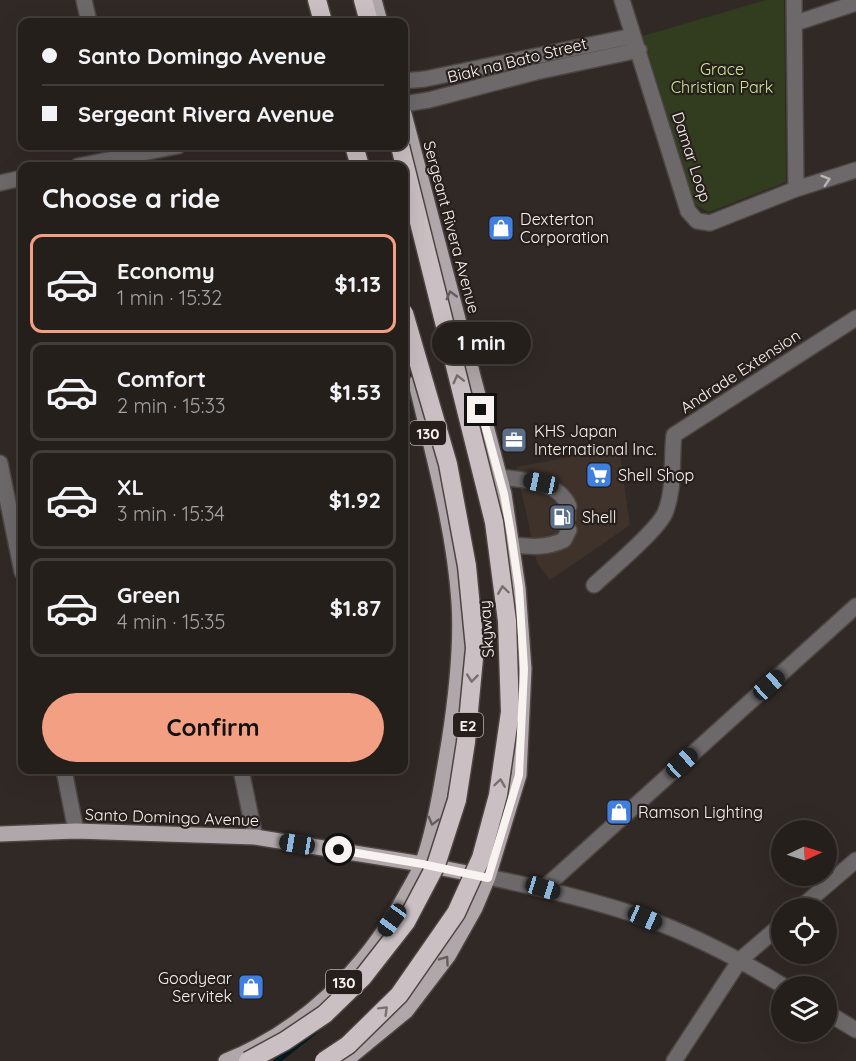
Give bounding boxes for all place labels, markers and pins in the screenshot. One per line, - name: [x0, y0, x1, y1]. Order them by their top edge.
- place label: Dexterton Corporation: [520, 209, 609, 247]
- shop icon: Dexterton Corporation: [486, 213, 516, 243]
- place label: KHS Japan International Inc.: [534, 421, 657, 459]
- office icon: KHS Japan International Inc.: [499, 425, 529, 455]
- supermarket icon: Shell Shop: [584, 460, 614, 490]
- place label: Shell Shop: [618, 465, 694, 485]
- fuel station icon: Shell: [547, 502, 577, 532]
- place label: Shell: [582, 507, 616, 527]
- shop icon: Ramson Lighting: [604, 797, 634, 827]
- place label: Ramson Lighting: [638, 802, 763, 822]
- place label: Goodyear Servitek: [158, 968, 232, 1006]
- shop icon: Goodyear Servitek: [236, 972, 266, 1002]

